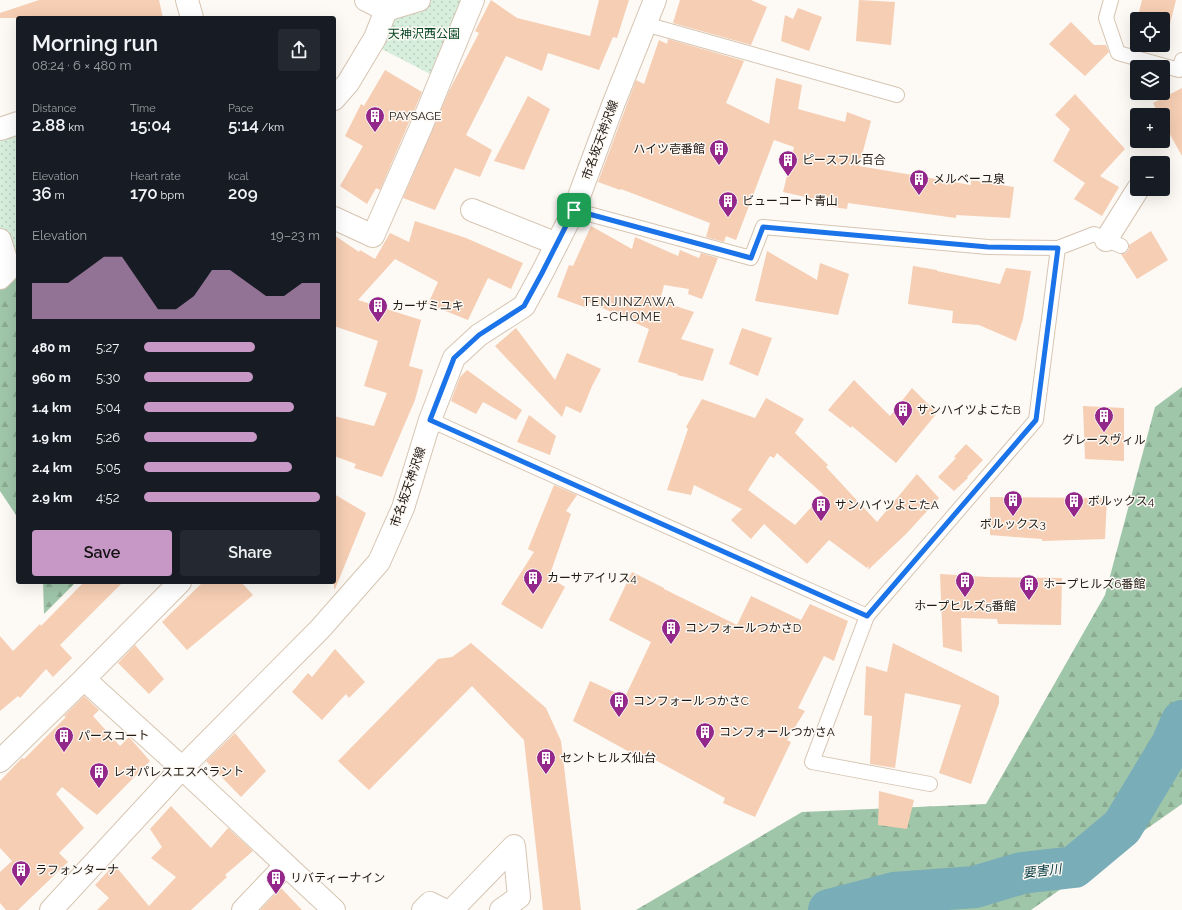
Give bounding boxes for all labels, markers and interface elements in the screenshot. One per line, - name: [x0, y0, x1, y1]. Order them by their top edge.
- map controls: [1130, 12, 1170, 196]
- button: locate: [1130, 12, 1170, 52]
- park label: 天神沢西公園: [388, 27, 460, 41]
- button: share: [278, 29, 320, 71]
- text: Morning run: [32, 30, 158, 56]
- text: 08:24 · 6 × 480 m: [32, 58, 132, 73]
- button: layers: [1130, 60, 1170, 100]
- street label: 市名坂天神沢線: [579, 98, 621, 182]
- text: Distance: [32, 102, 76, 115]
- text: Time: [130, 102, 156, 115]
- text: Pace: [228, 102, 253, 115]
- building icon: PAYSAGE: [364, 105, 386, 133]
- button: +: [1130, 108, 1170, 148]
- place label: PAYSAGE: [389, 109, 441, 123]
- text: 2.88: [32, 115, 65, 135]
- text: 15:04: [130, 115, 171, 135]
- text: 5:14: [228, 115, 259, 135]
- text: km: [65, 121, 84, 134]
- text: /km: [259, 121, 284, 134]
- building icon: ハイツ壱番館: [708, 138, 730, 166]
- place label: ハイツ壱番館: [633, 142, 705, 156]
- building icon: ピースフル百合: [777, 149, 799, 177]
- place label: ピースフル百合: [802, 153, 885, 167]
- button: −: [1130, 156, 1170, 196]
- building icon: メルベーユ泉: [908, 168, 930, 196]
- text: Elevation: [32, 170, 79, 183]
- text: Heart rate: [130, 170, 181, 183]
- text: kcal: [228, 170, 249, 183]
- place label: メルベーユ泉: [933, 172, 1005, 186]
- text: 36: [32, 183, 52, 203]
- text: 170: [130, 183, 158, 203]
- text: 209: [228, 183, 258, 203]
- text: m: [52, 189, 65, 202]
- text: bpm: [158, 189, 184, 202]
- building icon: ビューコート青山: [717, 190, 739, 218]
- pin: [557, 193, 591, 227]
- place label: ビューコート青山: [742, 194, 838, 208]
- icon: arrive: [563, 199, 585, 221]
- text: Elevation: [32, 228, 87, 243]
- text: 19–23 m: [270, 228, 320, 243]
- district label: TENJINZAWA 1-CHOME: [582, 294, 676, 324]
- building icon: カーザミユキ: [367, 295, 389, 323]
- place label: カーザミユキ: [392, 299, 464, 313]
- text: 480 m: [32, 340, 70, 355]
- text: 5:27: [96, 340, 119, 355]
- text: 960 m: [32, 370, 71, 385]
- text: 5:30: [96, 370, 120, 385]
- building icon: サンハイツよこたB: [892, 399, 914, 427]
- text: 1.4 km: [32, 400, 71, 415]
- text: 5:04: [96, 400, 121, 415]
- place label: サンハイツよこたB: [917, 403, 1021, 417]
- building icon: グレースヴィル: [1093, 405, 1115, 433]
- text: 1.9 km: [32, 430, 71, 445]
- text: 5:26: [96, 430, 120, 445]
- place label: グレースヴィル: [1062, 433, 1146, 447]
- street label: 市名坂天神沢線: [388, 445, 428, 529]
- text: 2.4 km: [32, 460, 72, 475]
- text: 5:05: [96, 460, 121, 475]
- building icon: ボルックス3: [1002, 489, 1024, 517]
- text: 2.9 km: [32, 490, 72, 505]
- text: 4:52: [96, 490, 119, 505]
- building icon: ボルックス4: [1063, 490, 1085, 518]
- building icon: サンハイツよこたA: [810, 494, 832, 522]
- place label: ボルックス4: [1088, 494, 1155, 508]
- place label: サンハイツよこたA: [835, 498, 939, 512]
- place label: ボルックス3: [980, 517, 1046, 531]
- button: Save: [32, 530, 172, 576]
- button: Share: [180, 530, 320, 576]
- building icon: カーサアイリス4: [522, 567, 544, 595]
- building icon: ホープヒルズ5番館: [954, 570, 976, 598]
- place label: カーサアイリス4: [547, 571, 637, 585]
- building icon: ホープヒルズ6番館: [1018, 573, 1040, 601]
- place label: ホープヒルズ6番館: [1043, 577, 1146, 591]
- place label: ホープヒルズ5番館: [914, 599, 1016, 613]
- building icon: コンフォールつかさD: [660, 617, 682, 645]
- place label: コンフォールつかさD: [685, 621, 802, 635]
- building icon: コンフォールつかさC: [608, 690, 630, 718]
- place label: コンフォールつかさC: [633, 694, 749, 708]
- building icon: コンフォールつかさA: [694, 721, 716, 749]
- building icon: パースコート: [53, 725, 75, 753]
- place label: コンフォールつかさA: [719, 725, 835, 739]
- place label: パースコート: [78, 729, 149, 743]
- building icon: セントヒルズ仙台: [535, 747, 557, 775]
- place label: セントヒルズ仙台: [560, 751, 656, 765]
- building icon: レオパレスエスペラント: [88, 761, 110, 789]
- place label: レオパレスエスペラント: [113, 765, 244, 779]
- building icon: ラフォンターナ: [10, 859, 32, 887]
- water label: 要害川: [1022, 861, 1064, 881]
- place label: ラフォンターナ: [35, 863, 119, 877]
- building icon: リバティーナイン: [265, 867, 287, 895]
- place label: リバティーナイン: [290, 871, 385, 885]

